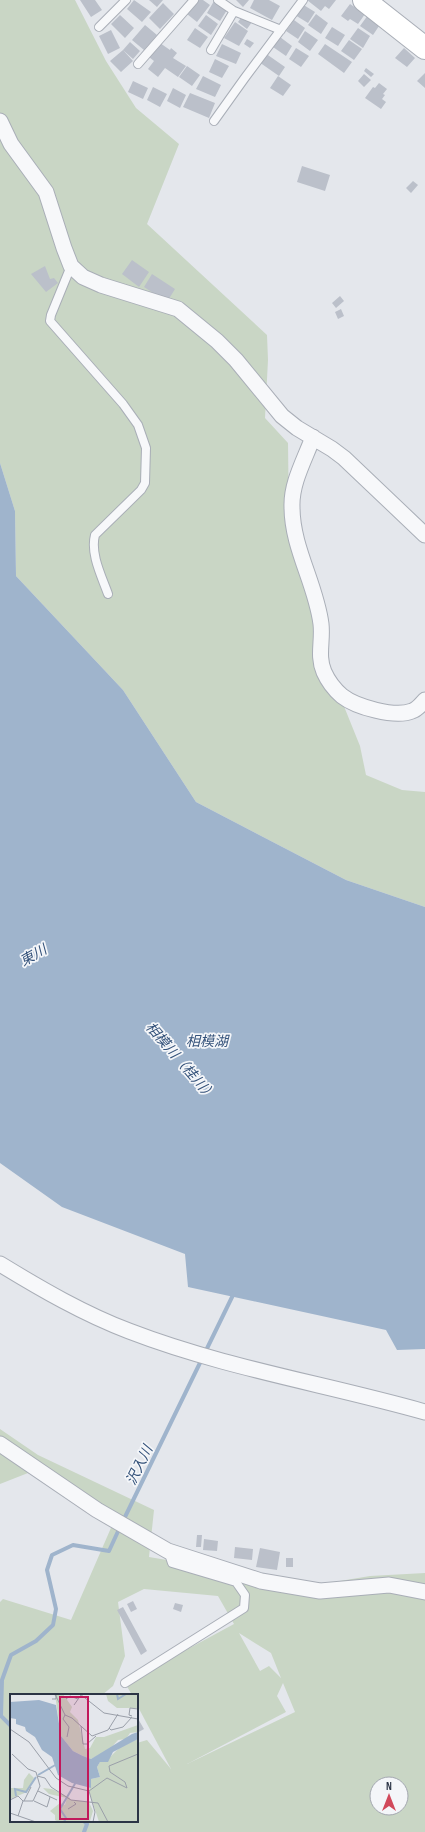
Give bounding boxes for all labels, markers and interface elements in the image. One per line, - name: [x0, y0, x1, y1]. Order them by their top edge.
- water label: 東川: [17, 940, 51, 970]
- water label: 相模川（桂川）: [142, 1019, 219, 1104]
- water label: 相模湖: [186, 1033, 230, 1050]
- water label: 沢入川: [123, 1441, 157, 1488]
- inset map: [10, 1694, 138, 1822]
- north arrow: [369, 1776, 409, 1816]
- text: N: [386, 1780, 392, 1793]

